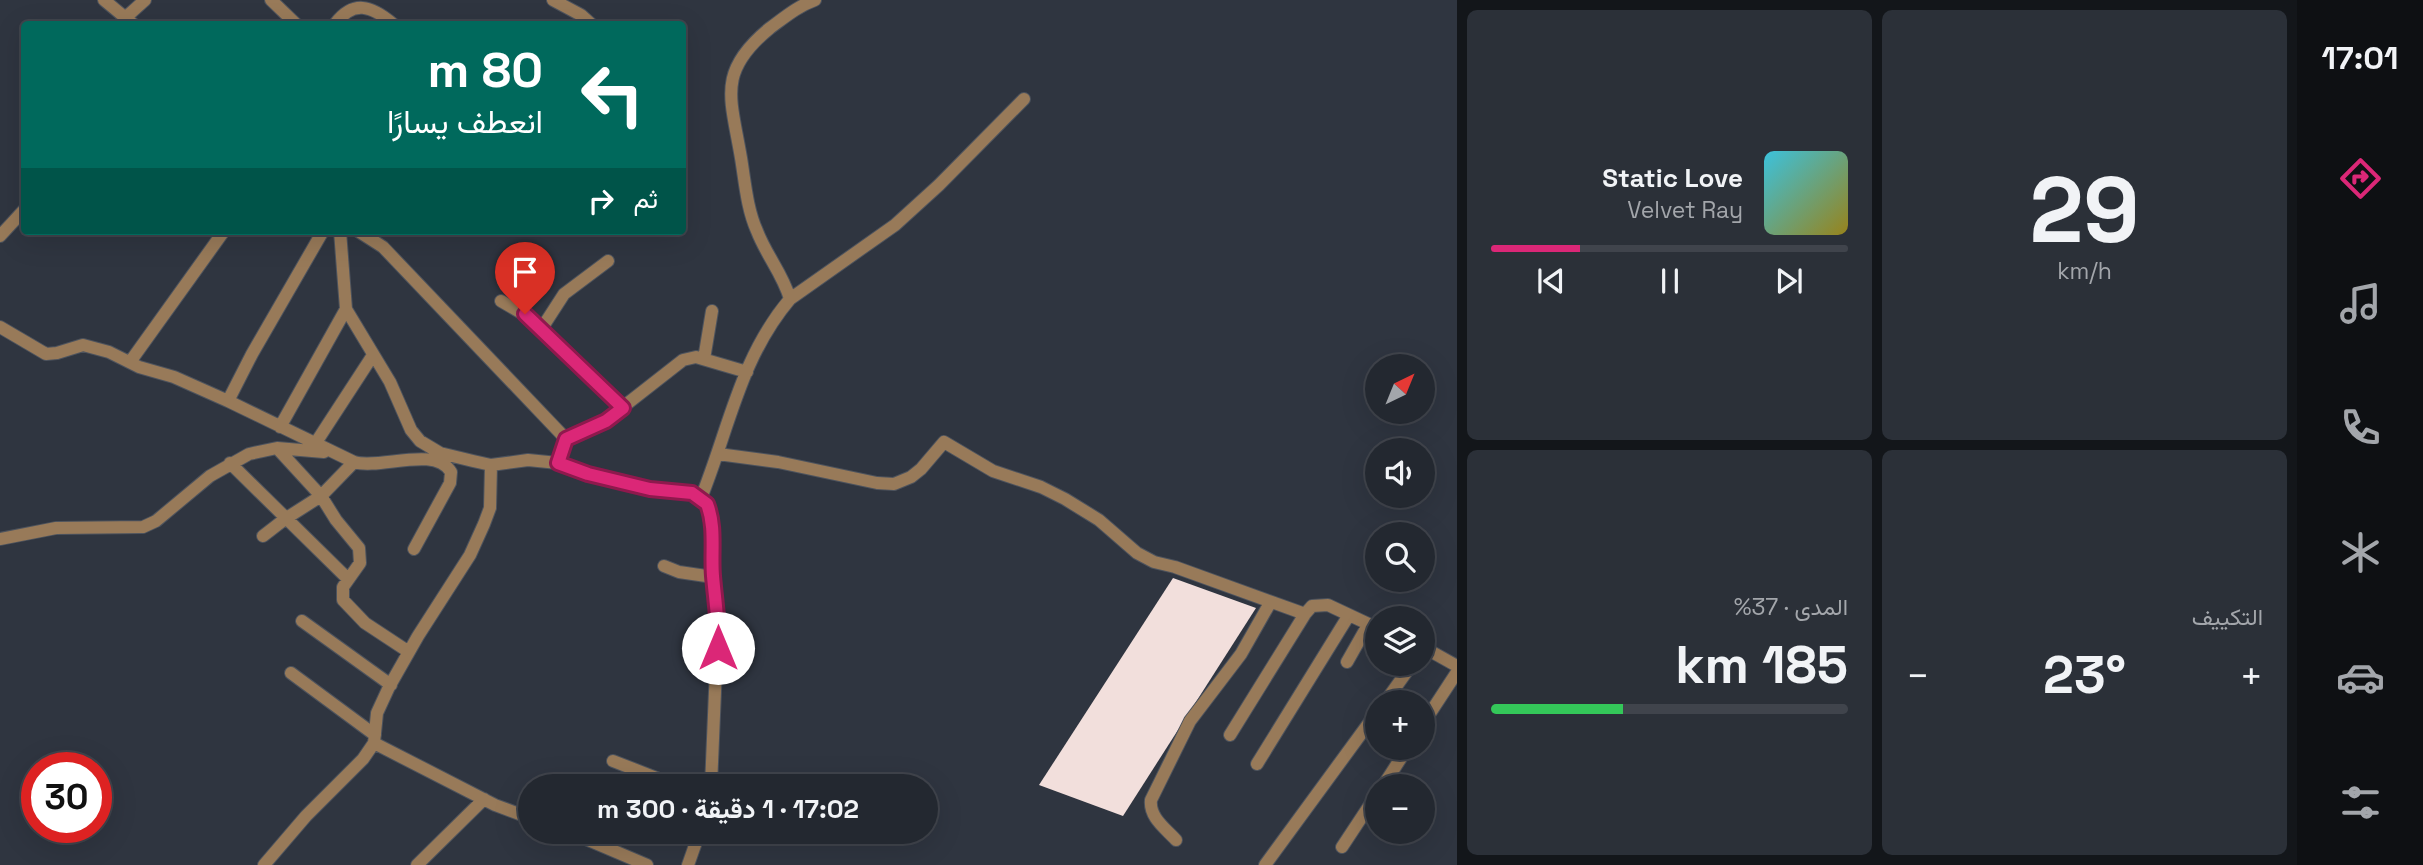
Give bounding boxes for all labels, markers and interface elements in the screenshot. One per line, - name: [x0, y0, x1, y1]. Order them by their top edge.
- text: 17:01: [2322, 38, 2398, 78]
- text: 80 m: [428, 39, 543, 101]
- icon: left: [567, 49, 658, 140]
- text: انعطف يسارًا: [387, 102, 543, 142]
- text: 29: [2030, 152, 2139, 269]
- icon: directions: [2336, 154, 2385, 203]
- text: Static Love: [1602, 161, 1743, 195]
- icon: right: [582, 182, 620, 220]
- text: ثم: [634, 182, 658, 216]
- text: Velvet Ray: [1627, 195, 1743, 225]
- pin: [495, 242, 555, 314]
- icon: arrive: [506, 253, 544, 291]
- text: km/h: [2057, 256, 2112, 286]
- icon: previous: [1532, 262, 1570, 300]
- icon: pause: [1651, 262, 1689, 300]
- icon: next: [1770, 262, 1808, 300]
- icon: music: [2336, 279, 2385, 328]
- north arrow: [1365, 354, 1435, 424]
- map controls: [1365, 354, 1435, 844]
- icon: phone: [2336, 403, 2385, 452]
- button: sound: [1365, 438, 1435, 508]
- button: search: [1365, 522, 1435, 592]
- icon: climate: [2336, 528, 2385, 577]
- text: المدى · 37%: [1734, 592, 1848, 622]
- text: التكييف: [2192, 602, 2263, 632]
- button: layers: [1365, 606, 1435, 676]
- position arrow: [681, 611, 755, 685]
- text: 185 km: [1675, 632, 1848, 698]
- text: 23°: [2043, 642, 2126, 708]
- text: −: [1906, 652, 1930, 700]
- text: +: [2239, 652, 2263, 700]
- icon: car: [2336, 653, 2385, 702]
- button: +: [1365, 690, 1435, 760]
- speed limit sign: 30: [21, 752, 112, 843]
- button: −: [1365, 774, 1435, 844]
- icon: filters: [2336, 778, 2385, 827]
- text: 17:02 · 1 دقيقة · 300 m: [597, 792, 859, 826]

